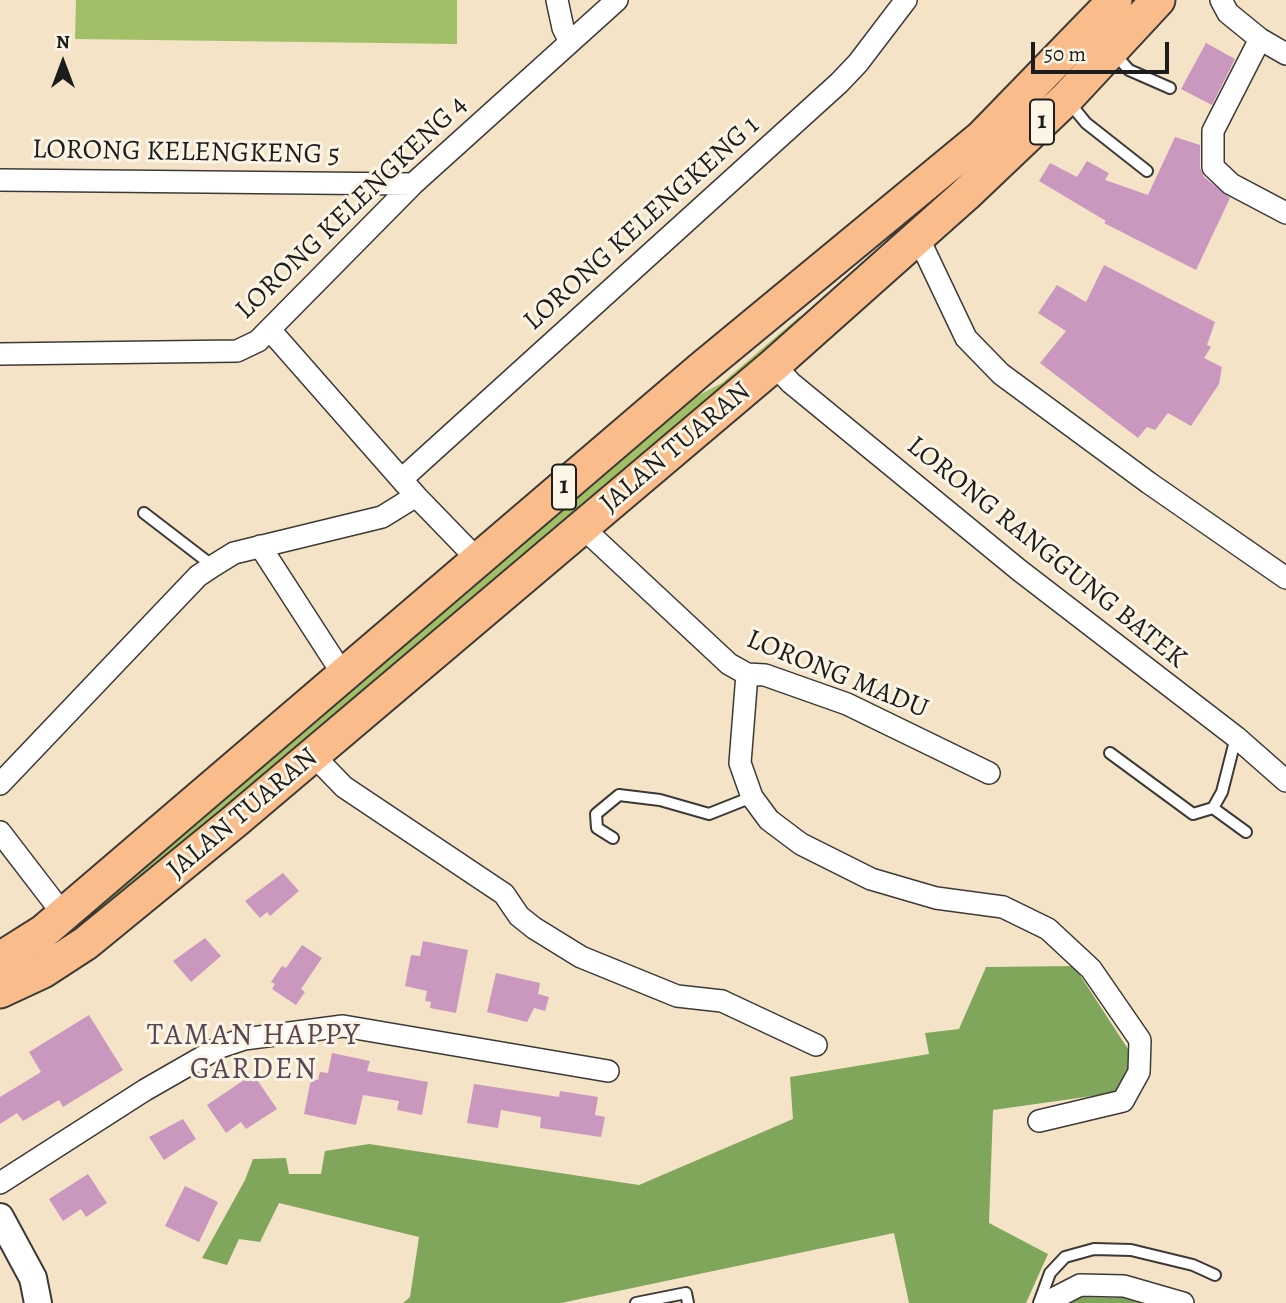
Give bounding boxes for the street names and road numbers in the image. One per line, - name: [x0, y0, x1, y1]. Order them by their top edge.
- street label: LORONG KELENGKENG 4: [229, 89, 475, 327]
- road number: 1: [1030, 99, 1054, 144]
- street label: LORONG KELENGKENG 1: [517, 109, 767, 339]
- street label: LORONG KELENGKENG 5: [32, 134, 340, 172]
- street label: JALAN TUARAN: [594, 375, 758, 521]
- street label: LORONG RANGGUNG BATEK: [899, 430, 1193, 676]
- road number: 1: [552, 464, 576, 509]
- street label: LORONG MADU: [741, 623, 933, 727]
- street label: JALAN TUARAN: [161, 741, 325, 887]

